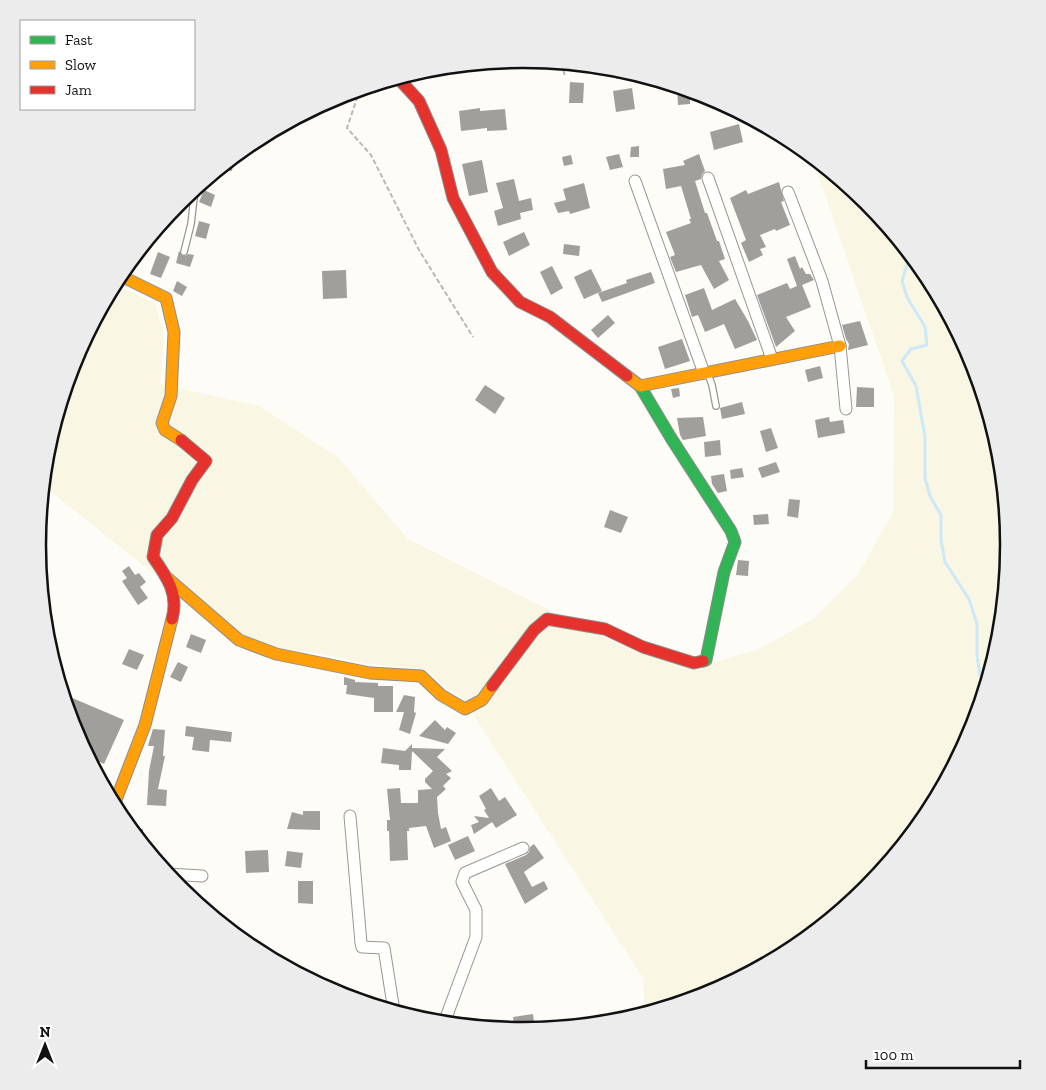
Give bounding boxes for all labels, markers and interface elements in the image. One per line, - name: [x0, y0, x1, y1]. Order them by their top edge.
- legend: [20, 20, 195, 110]
- text: Fast: [65, 31, 93, 49]
- text: Slow: [65, 56, 97, 74]
- text: Jam: [65, 81, 92, 99]
- north arrow: [20, 1020, 70, 1070]
- text: N: [40, 1024, 51, 1041]
- scale bar: [866, 1038, 1020, 1070]
- text: 100 m: [874, 1046, 913, 1064]

